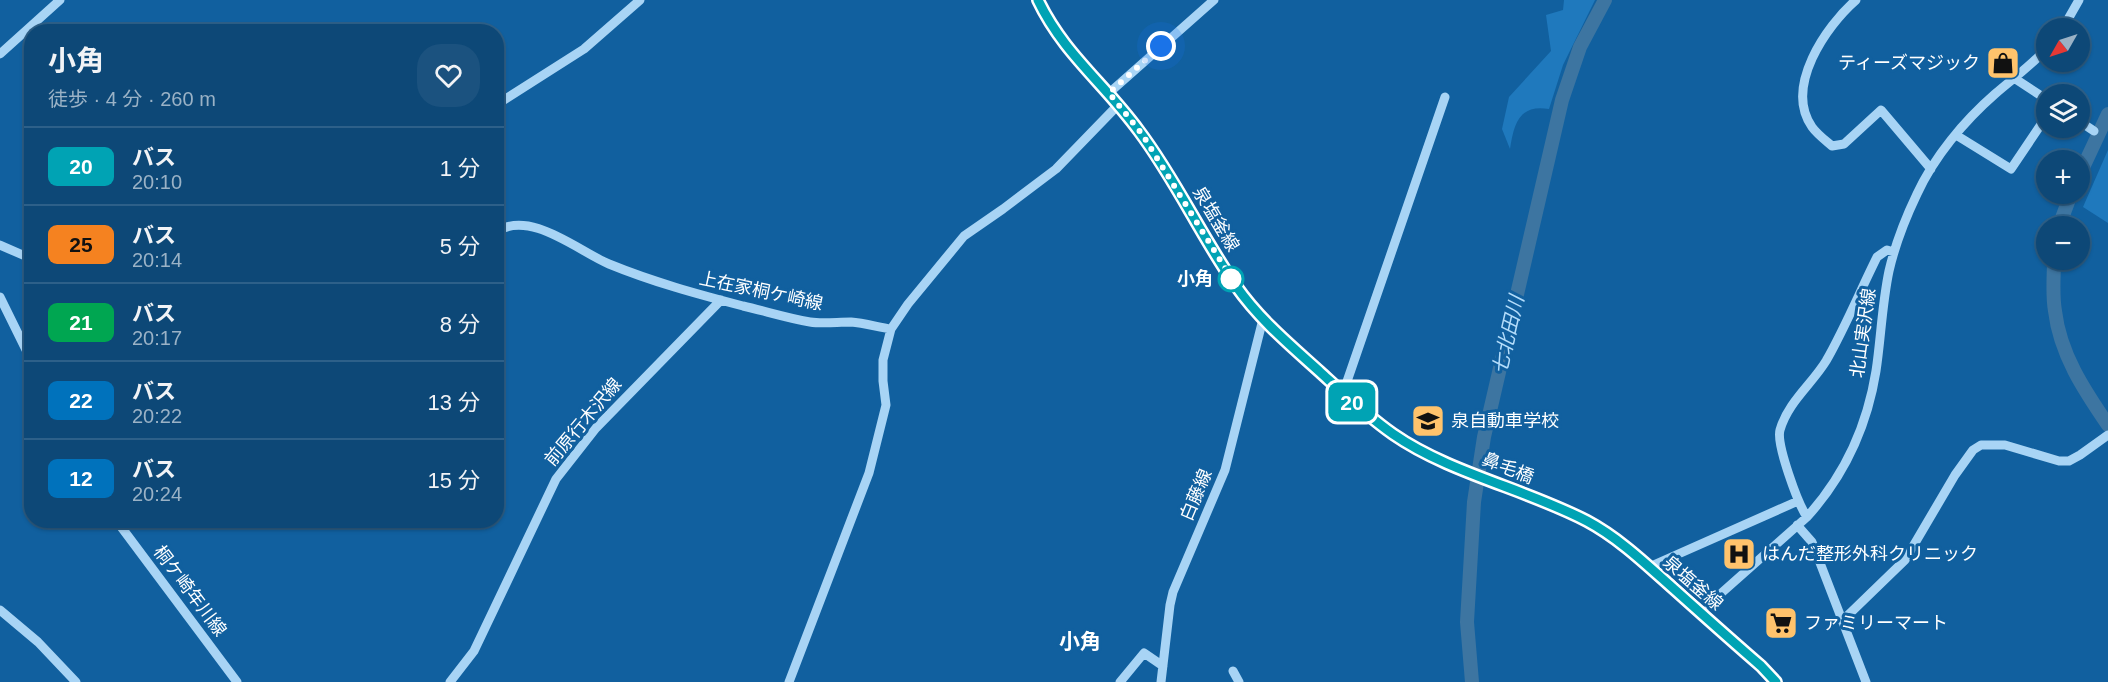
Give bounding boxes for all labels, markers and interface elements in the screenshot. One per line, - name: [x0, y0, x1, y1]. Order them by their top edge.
- north arrow: [2036, 18, 2090, 72]
- map controls: [2036, 18, 2090, 270]
- your location: [1146, 31, 1176, 61]
- button: heart: [417, 44, 480, 107]
- text: 小角: [48, 45, 104, 76]
- shop icon: ティーズマジック: [1985, 45, 2021, 81]
- place label: ティーズマジック: [1838, 53, 1980, 73]
- button: layers: [2036, 84, 2090, 138]
- text: 徒歩 · 4 分 · 260 m: [48, 88, 216, 110]
- text: バス: [132, 145, 176, 170]
- button: +: [2036, 150, 2090, 204]
- text: 20: [69, 155, 93, 178]
- text: 1 分: [440, 156, 480, 181]
- text: 20:10: [132, 171, 182, 193]
- street label: 泉塩釜線: [1189, 183, 1243, 255]
- button: −: [2036, 216, 2090, 270]
- text: バス: [132, 223, 176, 248]
- text: 25: [69, 233, 93, 256]
- text: 5 分: [440, 234, 480, 259]
- text: 20:14: [132, 249, 182, 271]
- marker: 小角: [1218, 266, 1244, 292]
- street label: 上在家桐ケ崎線: [697, 268, 825, 314]
- place label: 小角: [1177, 268, 1213, 289]
- street label: 北山実沢線: [1847, 287, 1879, 379]
- water label: 七北田川: [1488, 292, 1528, 376]
- text: バス: [132, 301, 176, 326]
- text: 21: [69, 311, 93, 334]
- text: 8 分: [440, 312, 480, 337]
- text: 20:17: [132, 327, 182, 349]
- street label: 前原行木沢線: [541, 374, 625, 470]
- text: バス: [132, 379, 176, 404]
- line badge: 20: [1325, 382, 1379, 422]
- text: 22: [69, 389, 93, 412]
- text: 13 分: [427, 390, 480, 415]
- text: 20: [1340, 391, 1364, 414]
- school or university icon: 泉自動車学校: [1410, 403, 1446, 439]
- text: 20:22: [132, 405, 182, 427]
- place label: 泉自動車学校: [1451, 411, 1559, 431]
- street label: 鼻毛橋: [1479, 449, 1537, 487]
- text: バス: [132, 457, 176, 482]
- street label: 白藤線: [1176, 466, 1216, 524]
- text: 12: [69, 467, 93, 490]
- text: 15 分: [427, 468, 480, 493]
- text: 20:24: [132, 483, 182, 505]
- hospital icon: はんだ整形外科クリニック: [1721, 536, 1757, 572]
- street label: 桐ケ崎年川線: [150, 542, 230, 640]
- place label: はんだ整形外科クリニック: [1762, 544, 1978, 564]
- street label: 泉塩釜線: [1659, 552, 1727, 614]
- supermarket icon: ファミリーマート: [1763, 605, 1799, 641]
- place label: ファミリーマート: [1804, 613, 1948, 633]
- district label: 小角: [1059, 630, 1101, 653]

